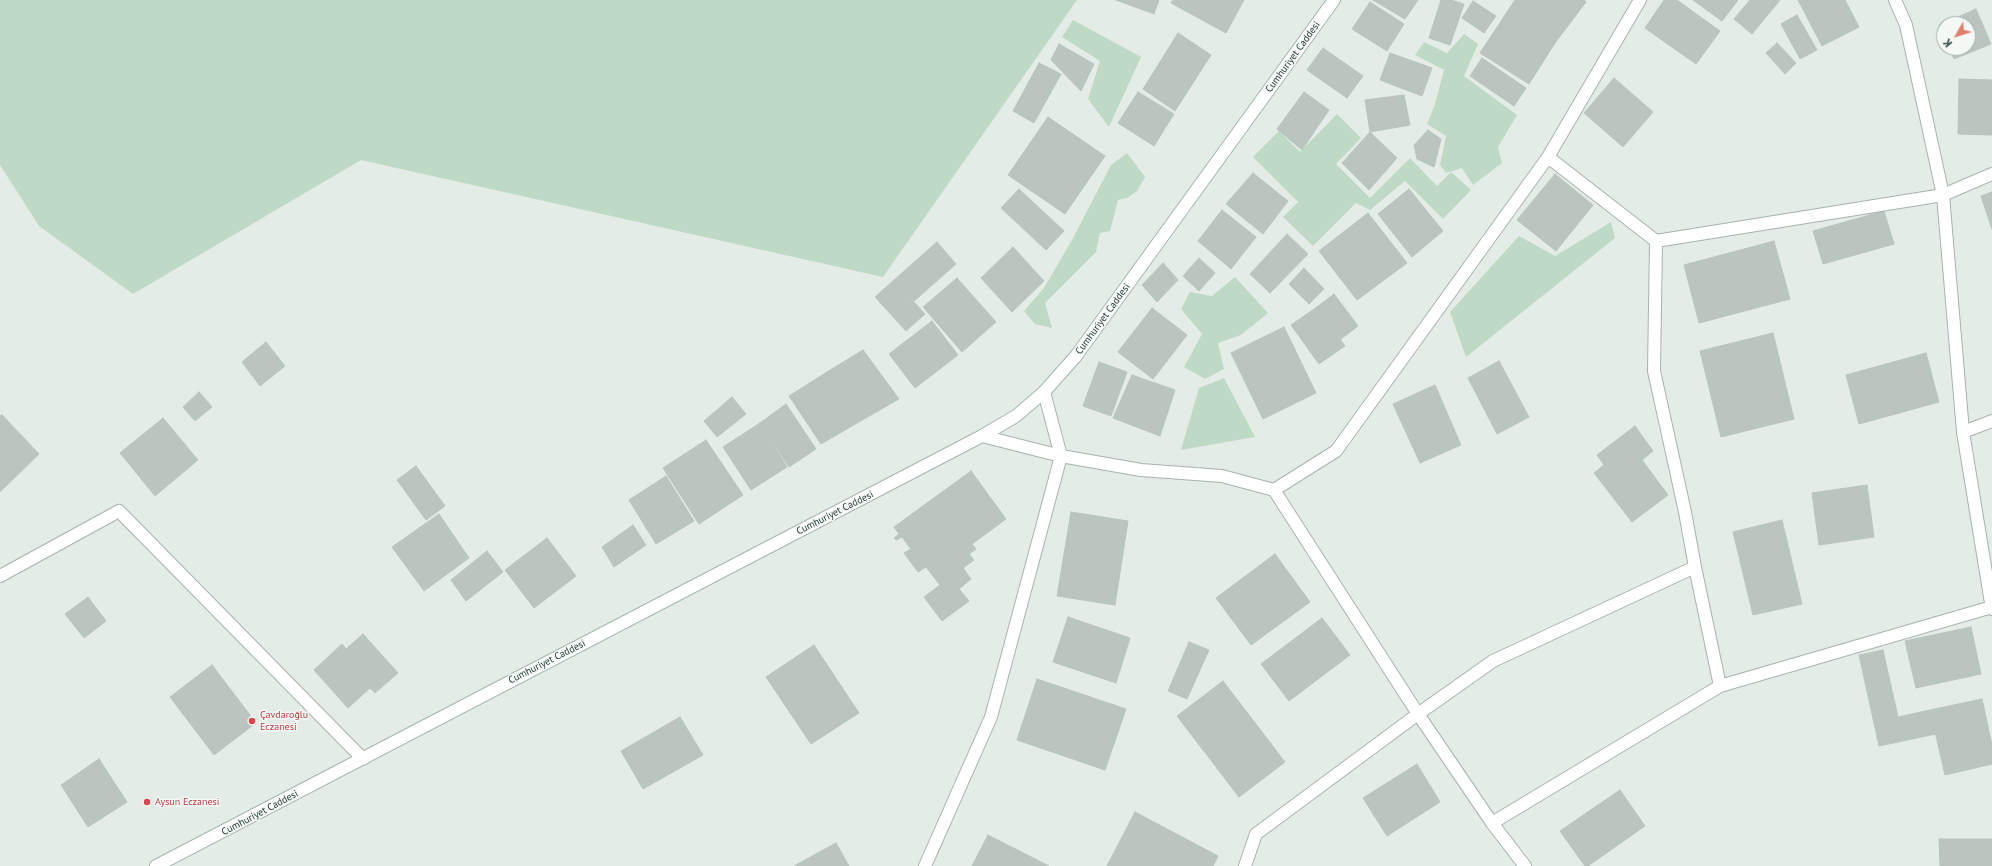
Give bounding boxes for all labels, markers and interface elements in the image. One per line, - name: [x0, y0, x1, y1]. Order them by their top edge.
- north arrow: [1936, 16, 1976, 56]
- street label: Cumhuriyet Caddesi: [1263, 19, 1323, 95]
- text: K: [1940, 36, 1955, 50]
- street label: Cumhuriyet Caddesi: [1073, 281, 1133, 357]
- street label: Cumhuriyet Caddesi: [794, 488, 876, 538]
- street label: Cumhuriyet Caddesi: [506, 637, 588, 687]
- place label: Çavdaroğlu Eczanesi: [260, 709, 308, 732]
- marker: Çavdaroğlu Eczanesi: [247, 716, 257, 726]
- street label: Cumhuriyet Caddesi: [220, 788, 300, 838]
- place label: Aysun Eczanesi: [155, 796, 219, 808]
- marker: Aysun Eczanesi: [142, 797, 152, 807]

